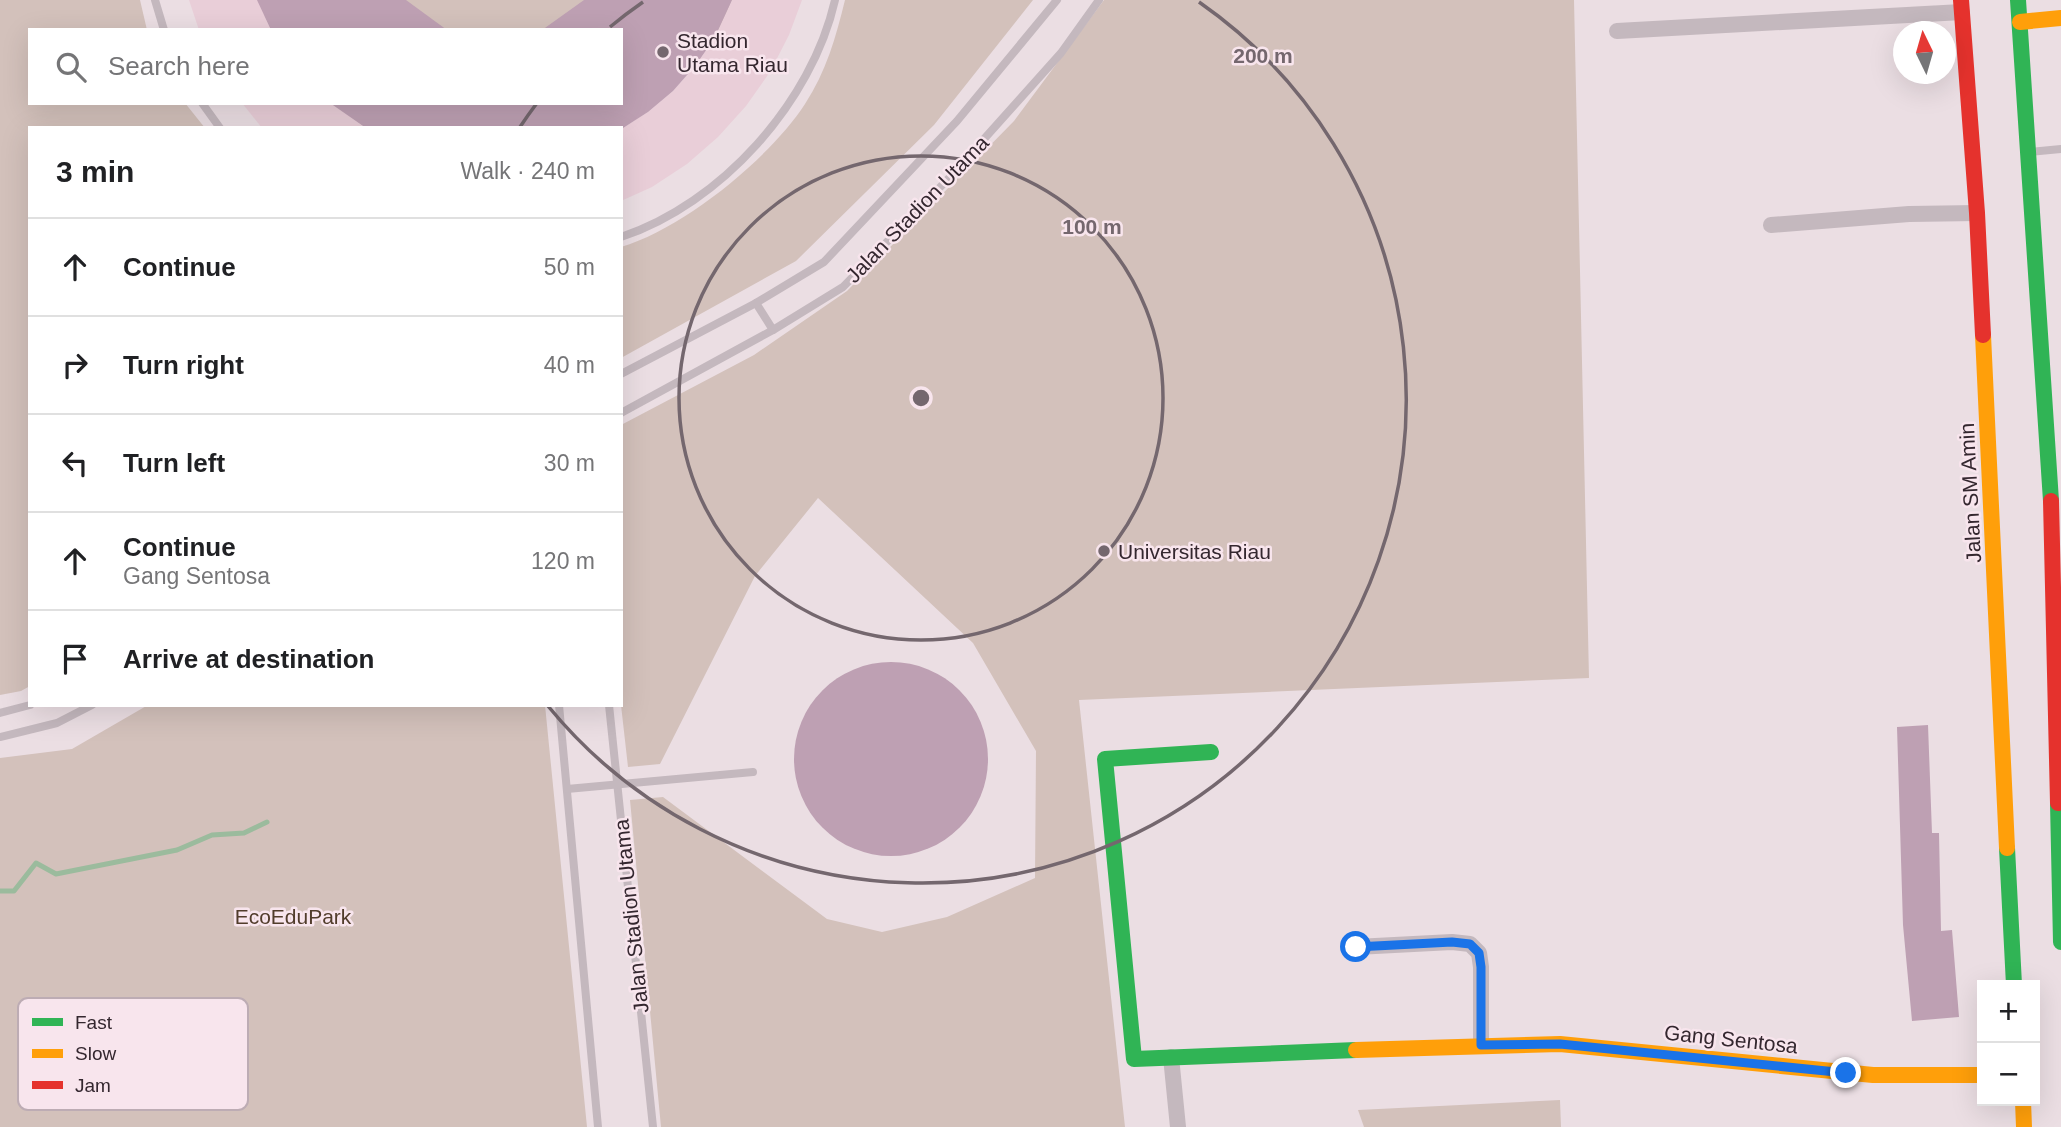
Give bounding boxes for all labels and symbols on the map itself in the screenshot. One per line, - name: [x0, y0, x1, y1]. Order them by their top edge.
- north arrow: [1893, 21, 1956, 84]
- place label: Stadion Utama Riau: [677, 29, 788, 76]
- marker: Stadion Utama Riau: [655, 44, 671, 60]
- text: 200 m: [1233, 44, 1293, 67]
- street label: Jalan Stadion Utama: [841, 131, 993, 287]
- text: 100 m: [1062, 215, 1122, 238]
- centre of rings: [909, 386, 933, 410]
- street label: Jalan SM Amin: [1955, 422, 1985, 564]
- place label: Universitas Riau: [1118, 540, 1271, 563]
- marker: Universitas Riau: [1096, 543, 1112, 559]
- street label: Jalan Stadion Utama: [609, 818, 653, 1014]
- park label: EcoEduPark: [235, 905, 352, 928]
- route start: [1340, 931, 1371, 962]
- legend: [18, 998, 248, 1110]
- text: Fast: [75, 1012, 113, 1033]
- street label: Gang Sentosa: [1663, 1021, 1799, 1057]
- text: Slow: [75, 1043, 116, 1064]
- route end: [1830, 1057, 1861, 1088]
- text: Jam: [75, 1075, 111, 1096]

